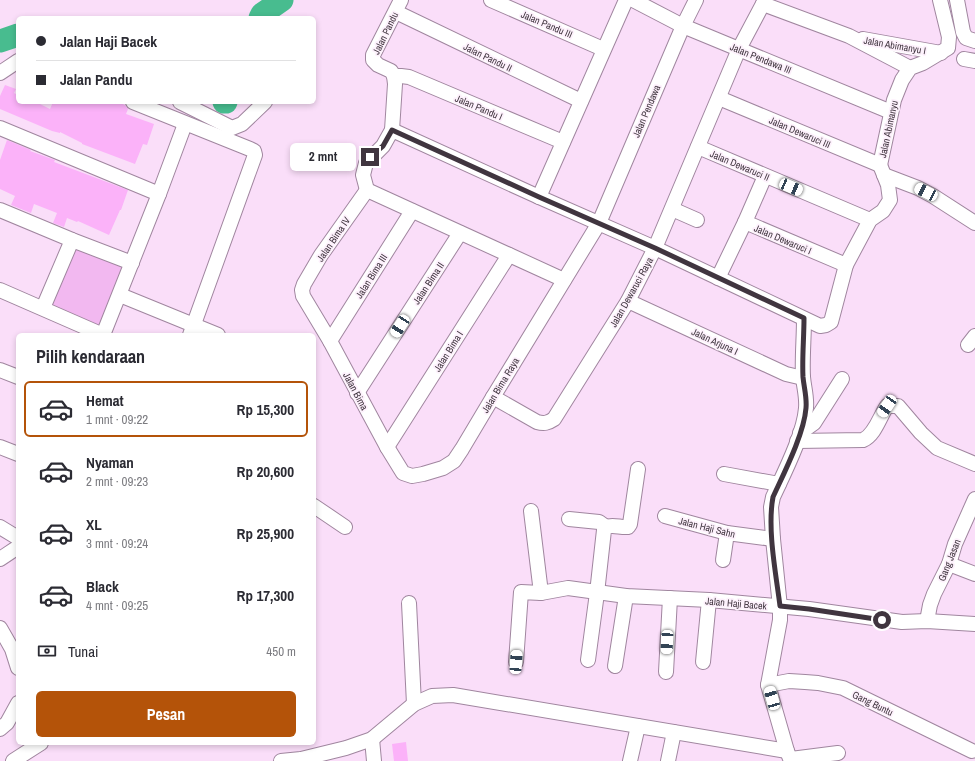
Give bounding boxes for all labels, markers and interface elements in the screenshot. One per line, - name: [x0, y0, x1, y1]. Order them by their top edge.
- street label: Jalan Pandu III: [519, 8, 575, 41]
- street label: Jalan Pandu: [370, 10, 401, 57]
- text: Jalan Haji Bacek: [60, 31, 157, 52]
- street label: Jalan Abimanyu I: [863, 34, 927, 57]
- street label: Jalan Pandu II: [461, 40, 514, 75]
- street label: Jalan Pendawa III: [728, 40, 793, 77]
- text: Jalan Pandu: [60, 69, 132, 90]
- street label: Jalan Pendawa: [630, 82, 664, 140]
- street label: Jalan Pandu I: [453, 92, 504, 123]
- street label: Jalan Abimanyu: [876, 99, 901, 159]
- street label: Jalan Dewaruci III: [767, 114, 833, 151]
- callout: 2 mnt: [290, 143, 356, 171]
- street label: Jalan Dewaruci II: [708, 147, 772, 184]
- text: 2 mnt: [309, 148, 337, 165]
- route end: [361, 148, 379, 166]
- car: [778, 177, 804, 197]
- car: [913, 181, 939, 203]
- street label: Jalan Bima IV: [314, 214, 353, 264]
- street label: Jalan Dewaruci I: [752, 222, 813, 257]
- street label: Jalan Bima III: [353, 252, 390, 301]
- street label: Jalan Dewaruci Raya: [607, 255, 656, 329]
- street label: Jalan Bima II: [410, 260, 447, 307]
- car: [388, 313, 412, 339]
- street label: Jalan Arjuna I: [690, 325, 740, 358]
- street label: Jalan Bima I: [431, 328, 466, 374]
- text: Pilih kendaraan: [36, 344, 145, 369]
- street label: Jalan Bima Raya: [479, 355, 522, 415]
- street label: Jalan Bima: [340, 370, 371, 413]
- text: Hemat: [86, 390, 124, 411]
- icon: car: [38, 391, 74, 427]
- car: [875, 393, 899, 419]
- text: Rp 15,300: [237, 399, 294, 420]
- text: 1 mnt · 09:22: [86, 411, 148, 428]
- text: Nyaman: [86, 452, 134, 473]
- icon: car: [38, 453, 74, 489]
- text: Rp 20,600: [237, 461, 294, 482]
- text: 2 mnt · 09:23: [86, 473, 148, 490]
- text: XL: [86, 514, 102, 535]
- street label: Jalan Haji Sahn: [677, 514, 737, 541]
- icon: car: [38, 515, 74, 551]
- text: Rp 25,900: [237, 523, 294, 544]
- text: 3 mnt · 09:24: [86, 535, 148, 552]
- street label: Gang Jasan: [935, 537, 964, 583]
- text: Black: [86, 576, 119, 597]
- icon: car: [38, 577, 74, 613]
- text: Rp 17,300: [237, 585, 294, 606]
- street label: Jalan Haji Bacek: [705, 594, 768, 613]
- text: 4 mnt · 09:25: [86, 597, 148, 614]
- route start: [873, 611, 891, 629]
- car: [660, 630, 674, 654]
- icon: cash: [36, 640, 58, 662]
- text: Tunai: [68, 641, 98, 662]
- text: 450 m: [266, 643, 296, 660]
- car: [509, 650, 523, 674]
- car: [763, 685, 781, 711]
- street label: Gang Buntu: [850, 688, 895, 719]
- button: Pesan: [36, 691, 296, 737]

